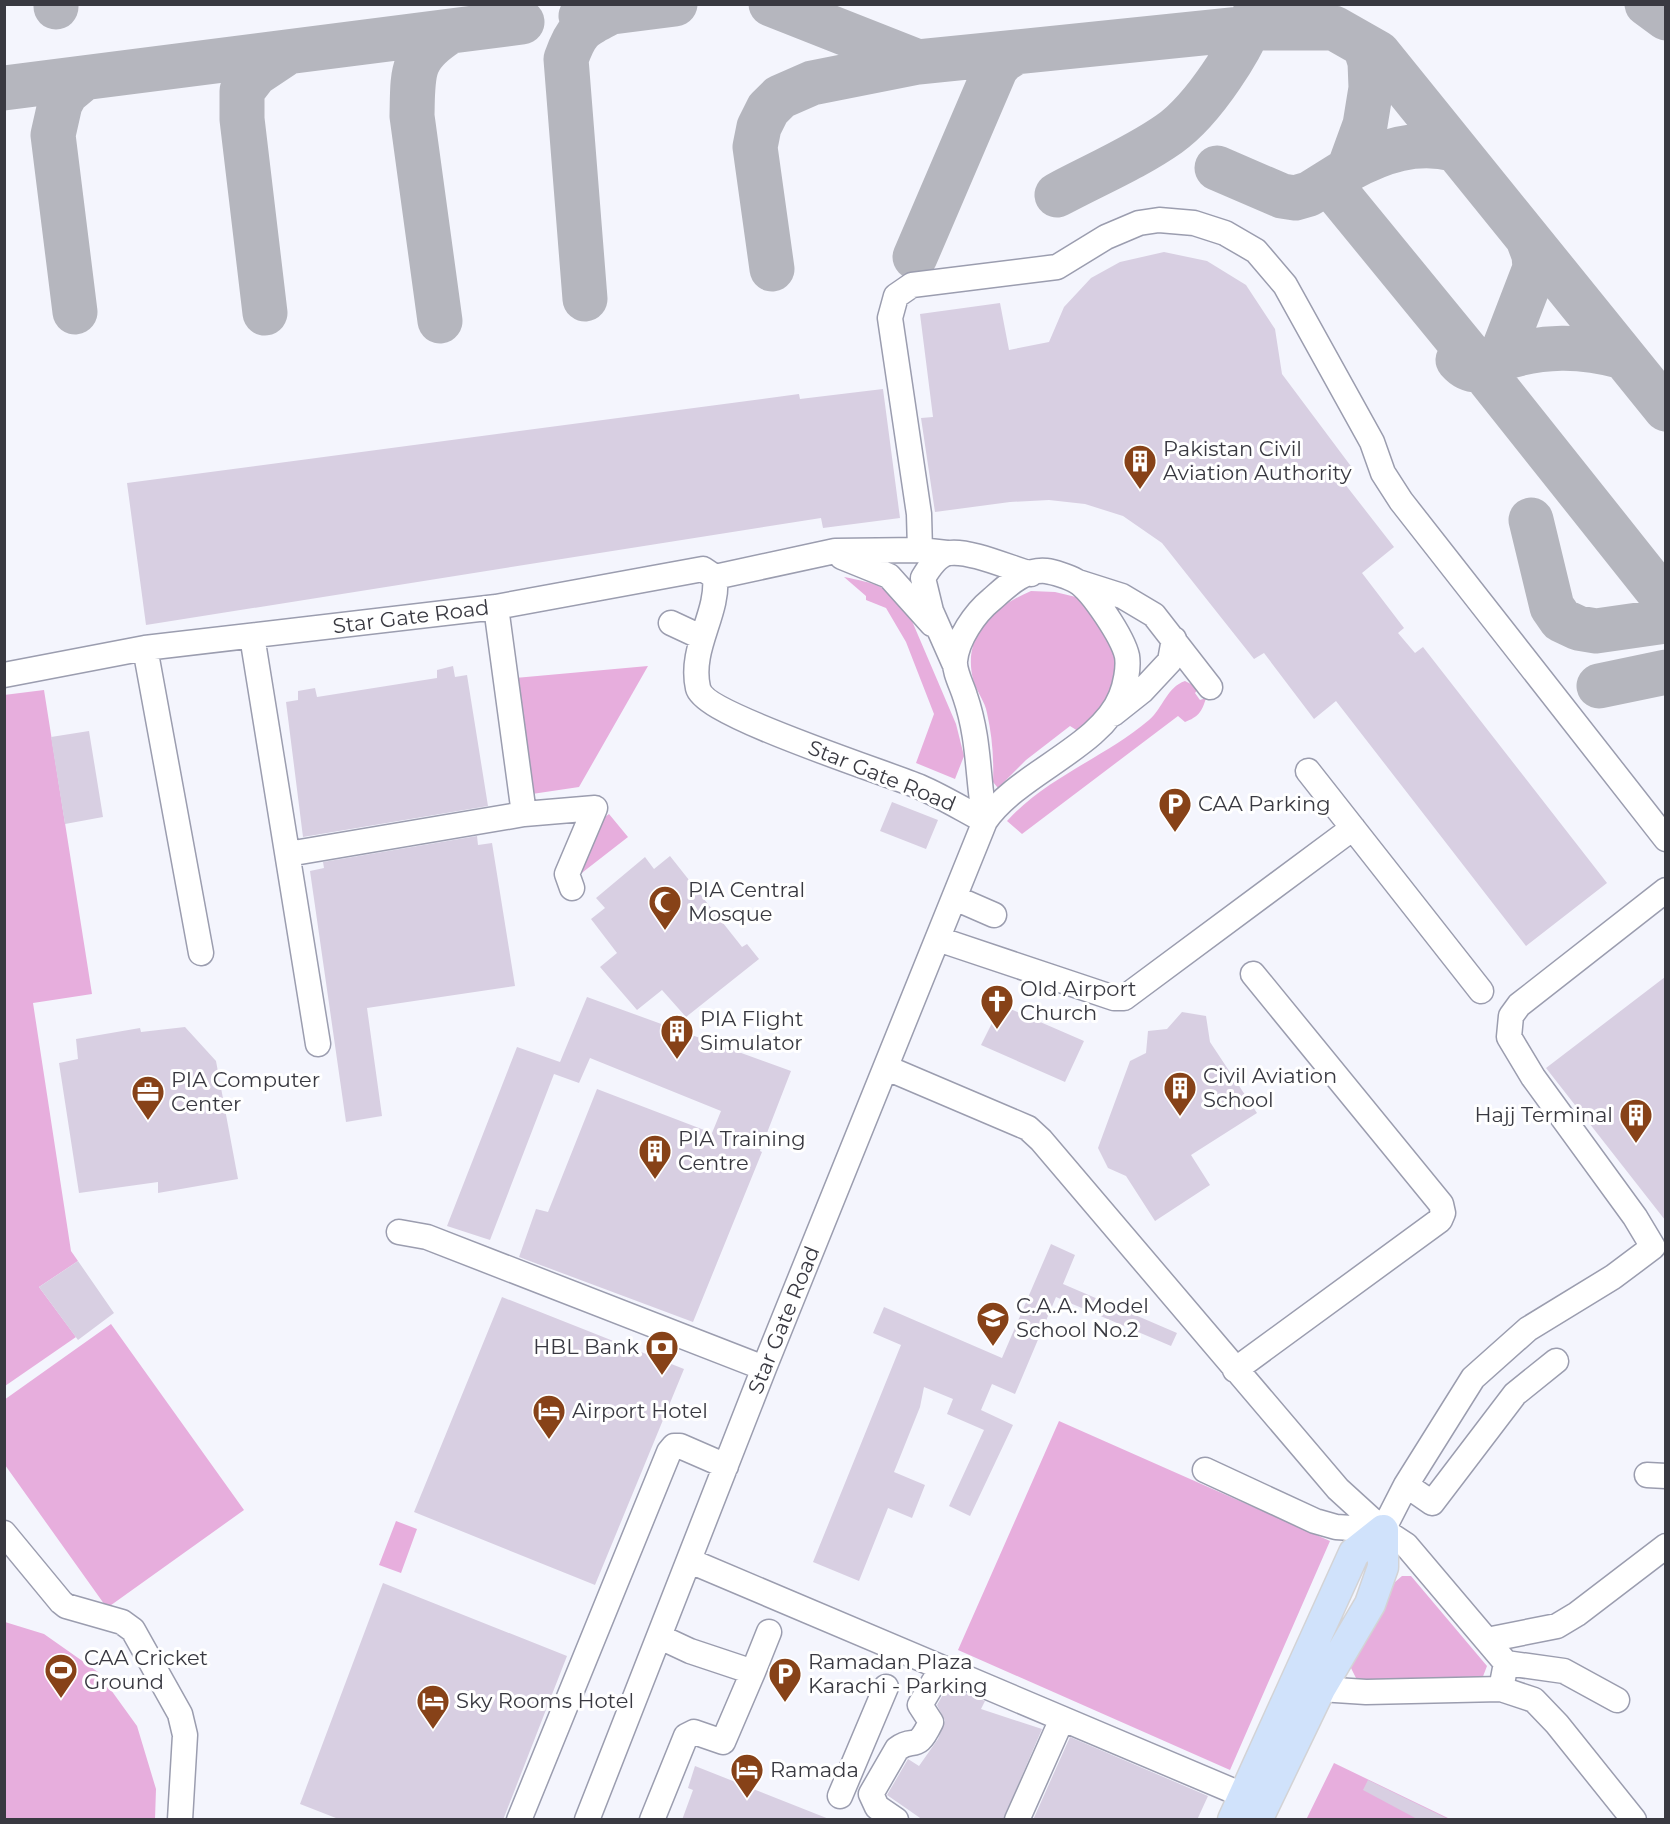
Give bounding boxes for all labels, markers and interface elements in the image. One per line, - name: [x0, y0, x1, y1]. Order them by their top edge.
- place label: Pakistan Civil Aviation Authority: [1163, 436, 1352, 485]
- building icon: Pakistan Civil Aviation Authority: [1122, 443, 1158, 490]
- street label: Star Gate Road: [331, 595, 490, 638]
- street label: Star Gate Road: [805, 735, 960, 817]
- parking icon: CAA Parking: [1157, 786, 1193, 833]
- place label: CAA Parking: [1198, 791, 1331, 816]
- place label: PIA Central Mosque: [688, 877, 805, 926]
- mosque icon: PIA Central Mosque: [647, 884, 683, 931]
- place label: Old Airport Church: [1020, 976, 1137, 1025]
- church icon: Old Airport Church: [979, 983, 1015, 1030]
- place label: PIA Flight Simulator: [700, 1006, 803, 1055]
- building icon: PIA Flight Simulator: [659, 1013, 695, 1060]
- place label: Civil Aviation School: [1203, 1063, 1337, 1112]
- place label: PIA Computer Center: [171, 1067, 320, 1116]
- building icon: Civil Aviation School: [1162, 1070, 1198, 1117]
- office icon: PIA Computer Center: [130, 1074, 166, 1121]
- building icon: Hajj Terminal: [1618, 1097, 1654, 1144]
- place label: Hajj Terminal: [1475, 1102, 1613, 1127]
- place label: PIA Training Centre: [678, 1126, 806, 1175]
- building icon: PIA Training Centre: [637, 1133, 673, 1180]
- street label: Star Gate Road: [743, 1242, 825, 1397]
- place label: C.A.A. Model School No.2: [1016, 1293, 1149, 1342]
- school or university icon: C.A.A. Model School No.2: [975, 1300, 1011, 1347]
- bank icon: HBL Bank: [644, 1329, 680, 1376]
- place label: HBL Bank: [533, 1334, 639, 1359]
- hotel icon: Airport Hotel: [531, 1393, 567, 1440]
- place label: Airport Hotel: [572, 1398, 708, 1423]
- place label: CAA Cricket Ground: [84, 1645, 208, 1694]
- place label: Ramadan Plaza Karachi - Parking: [808, 1649, 988, 1698]
- sports icon: CAA Cricket Ground: [43, 1652, 79, 1699]
- parking icon: Ramadan Plaza Karachi - Parking: [767, 1656, 803, 1703]
- hotel icon: Sky Rooms Hotel: [415, 1683, 451, 1730]
- place label: Sky Rooms Hotel: [456, 1688, 634, 1713]
- hotel icon: Ramada: [729, 1752, 765, 1799]
- place label: Ramada: [770, 1757, 859, 1782]

